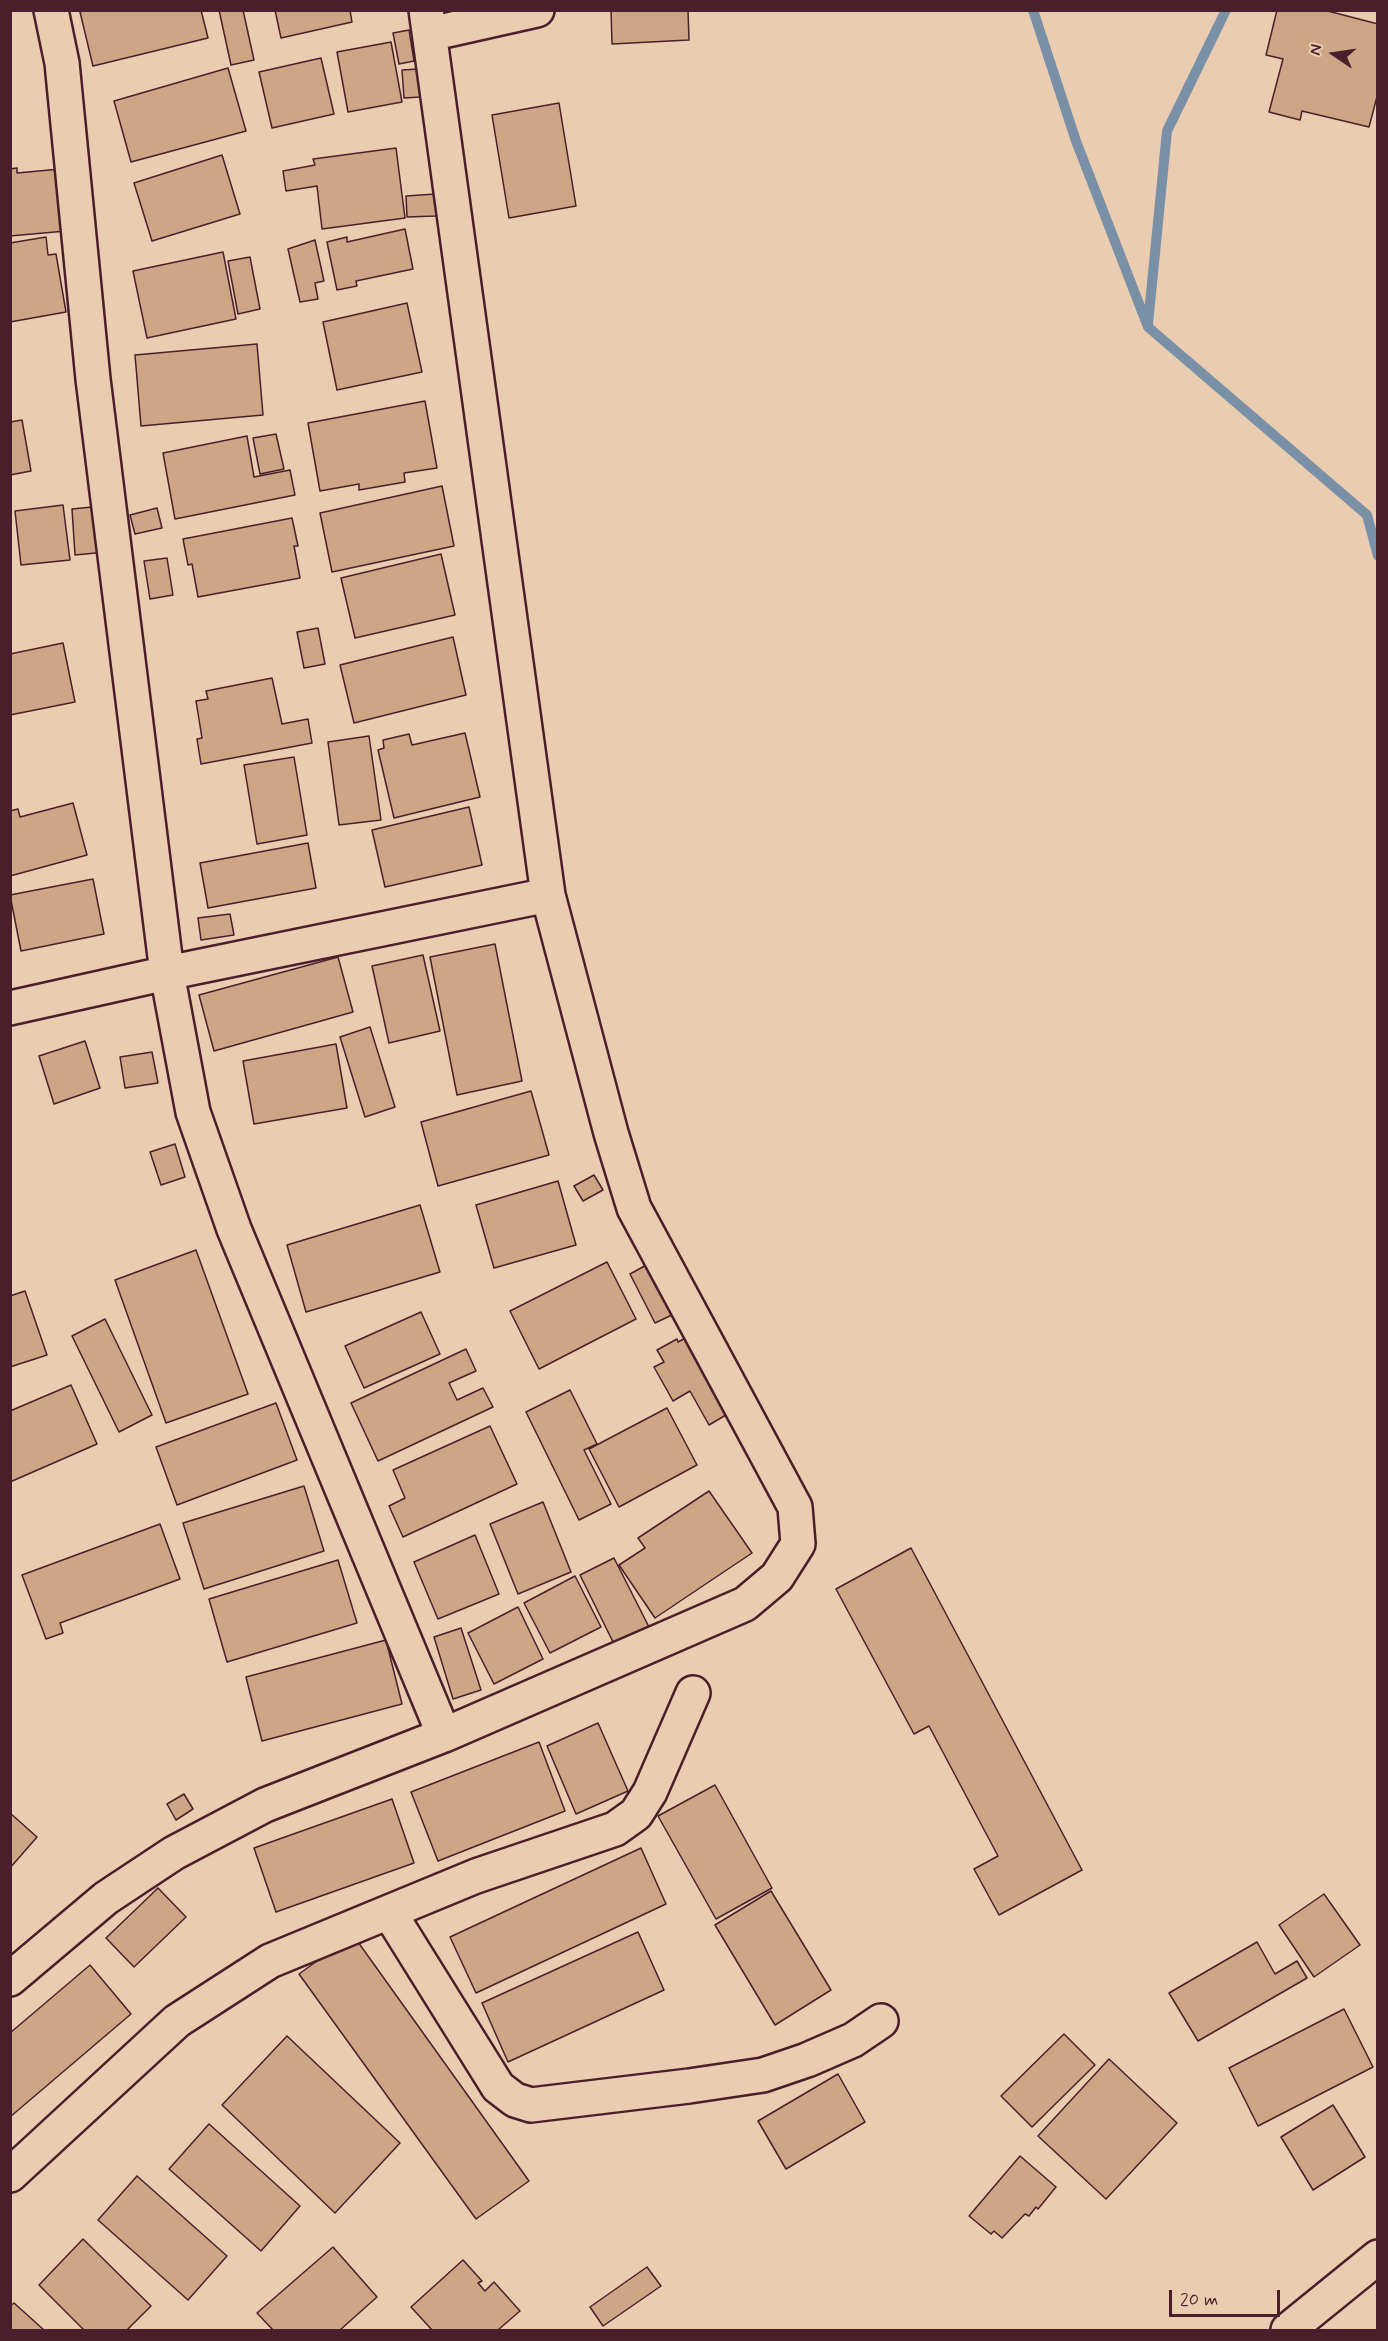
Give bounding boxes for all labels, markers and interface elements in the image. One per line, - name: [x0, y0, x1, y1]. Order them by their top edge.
- north arrow: [1304, 24, 1364, 84]
- text: N: [1305, 42, 1327, 57]
- scale bar: [1172, 2278, 1283, 2316]
- text: 20 m: [1180, 2288, 1218, 2312]

